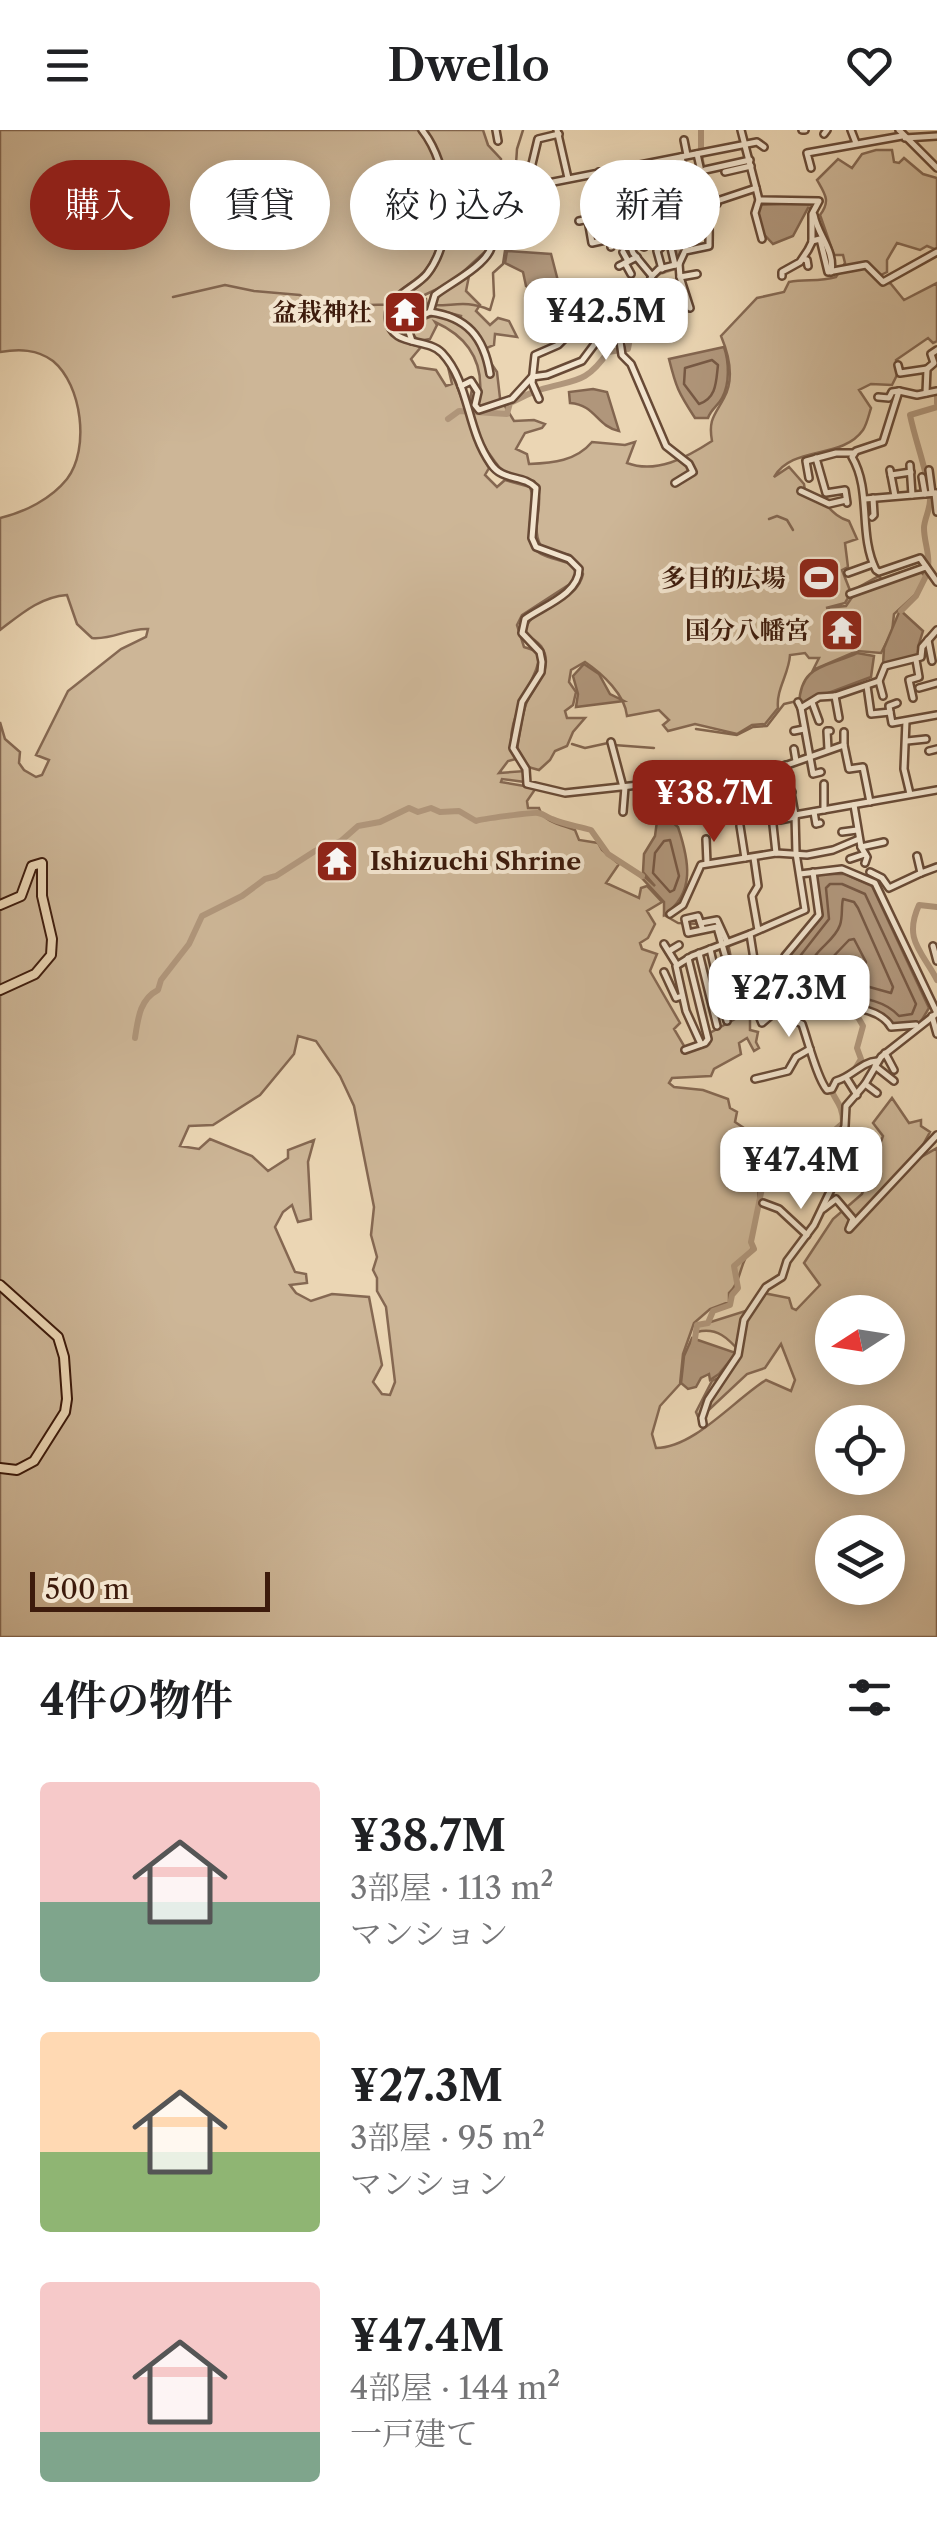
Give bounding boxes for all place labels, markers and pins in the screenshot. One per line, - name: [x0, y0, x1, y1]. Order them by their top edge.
- pin: ¥42.5M: [525, 278, 687, 363]
- temple icon: 盆栽神社: [382, 289, 428, 335]
- place label: 盆栽神社: [272, 297, 372, 328]
- sports icon: 多目的広場: [796, 555, 842, 601]
- place label: 多目的広場: [661, 563, 786, 594]
- temple icon: 国分八幡宮: [819, 607, 865, 653]
- place label: 国分八幡宮: [685, 615, 810, 646]
- pin: ¥38.7M: [633, 760, 795, 845]
- temple icon: Ishizuchi Shrine: [314, 838, 360, 884]
- place label: Ishizuchi Shrine: [370, 846, 581, 877]
- pin: ¥27.3M: [708, 955, 870, 1040]
- pin: ¥47.4M: [720, 1127, 882, 1212]

